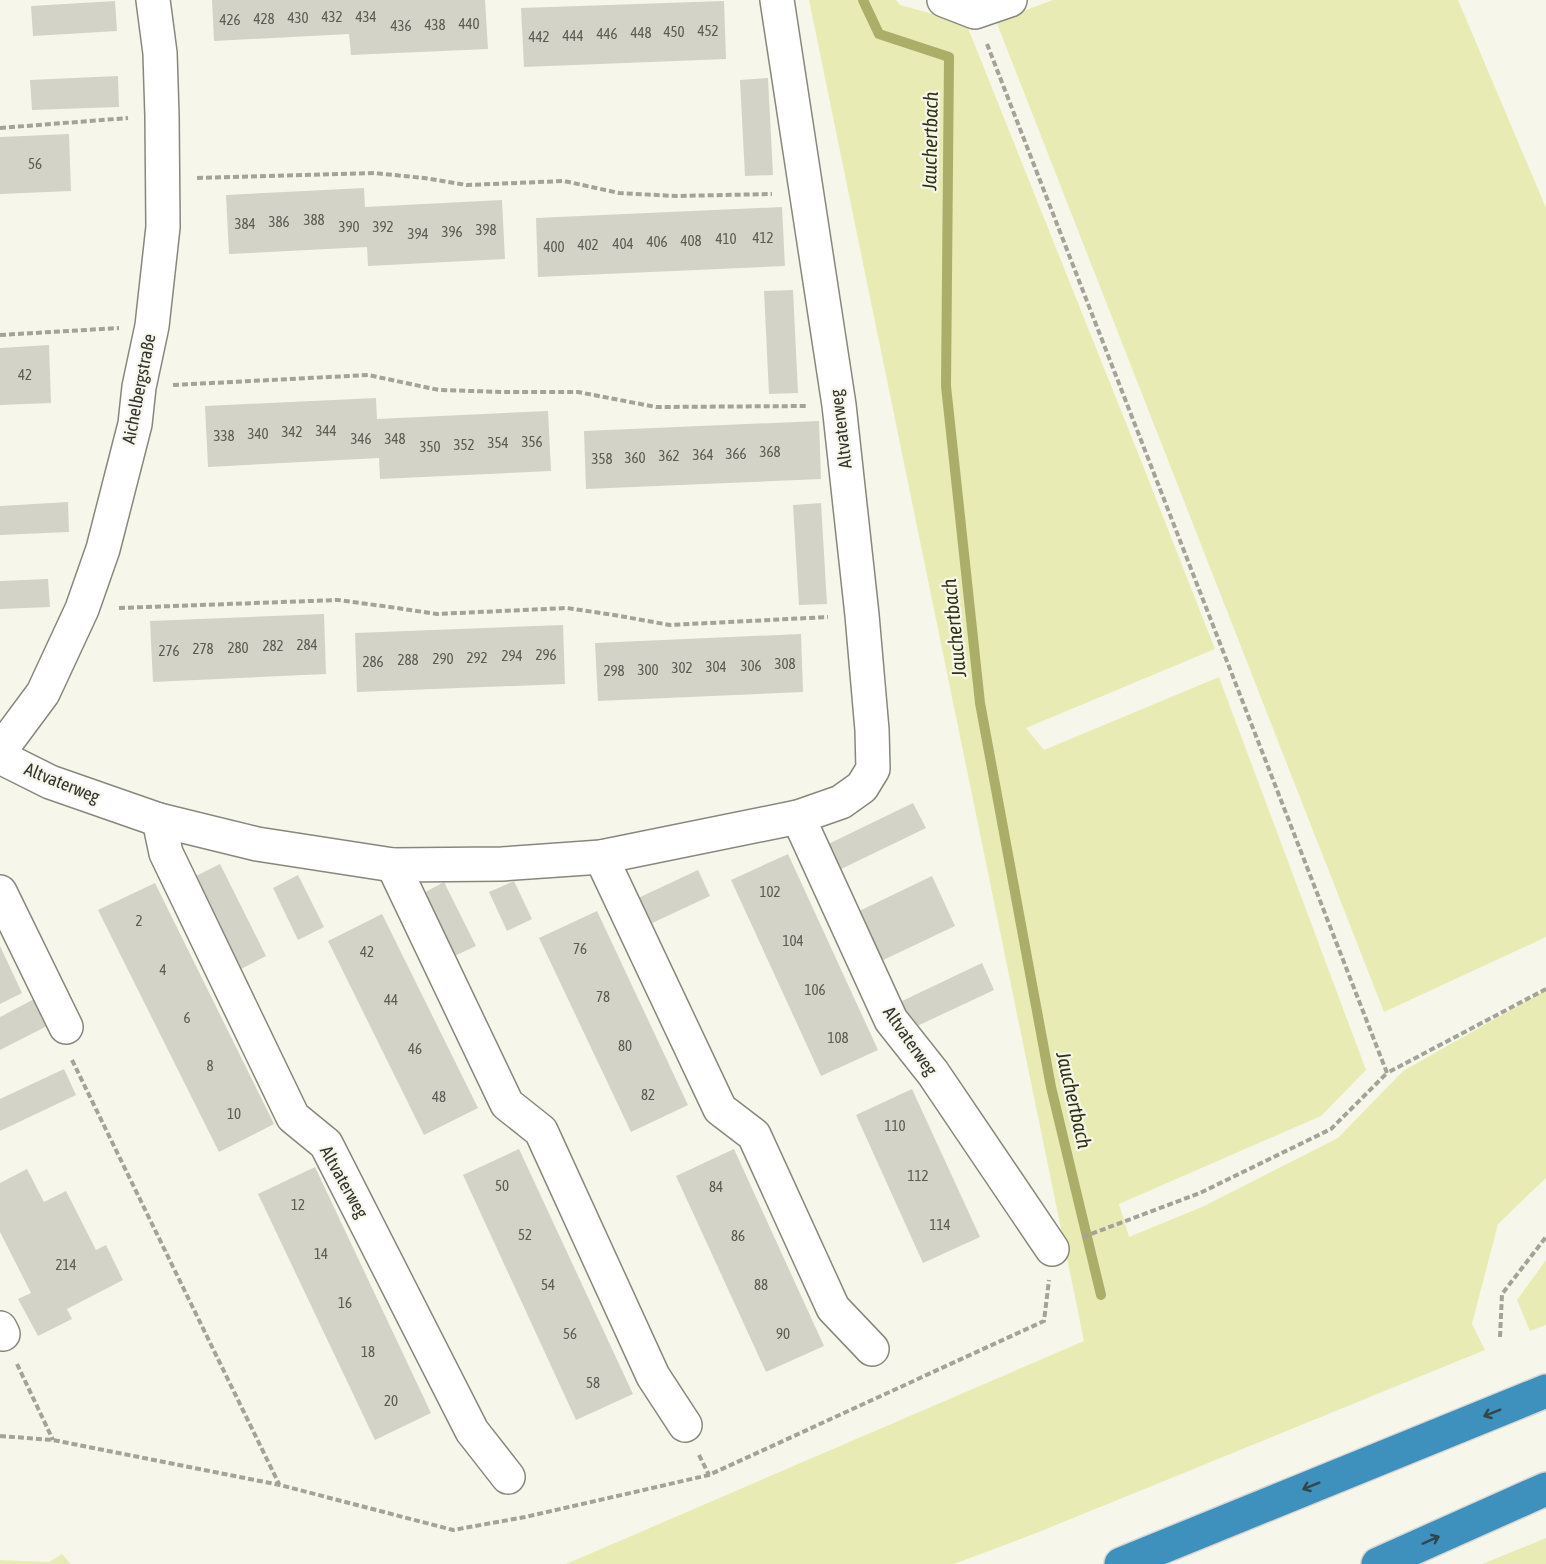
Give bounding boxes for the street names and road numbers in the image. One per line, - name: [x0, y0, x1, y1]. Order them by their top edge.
- street label: Aichelbergstraße: [118, 332, 160, 446]
- street label: Altvaterweg: [825, 388, 856, 470]
- street label: Altvaterweg: [21, 758, 103, 807]
- street label: Altvaterweg: [879, 1002, 942, 1079]
- street label: Altvaterweg: [316, 1142, 373, 1222]

